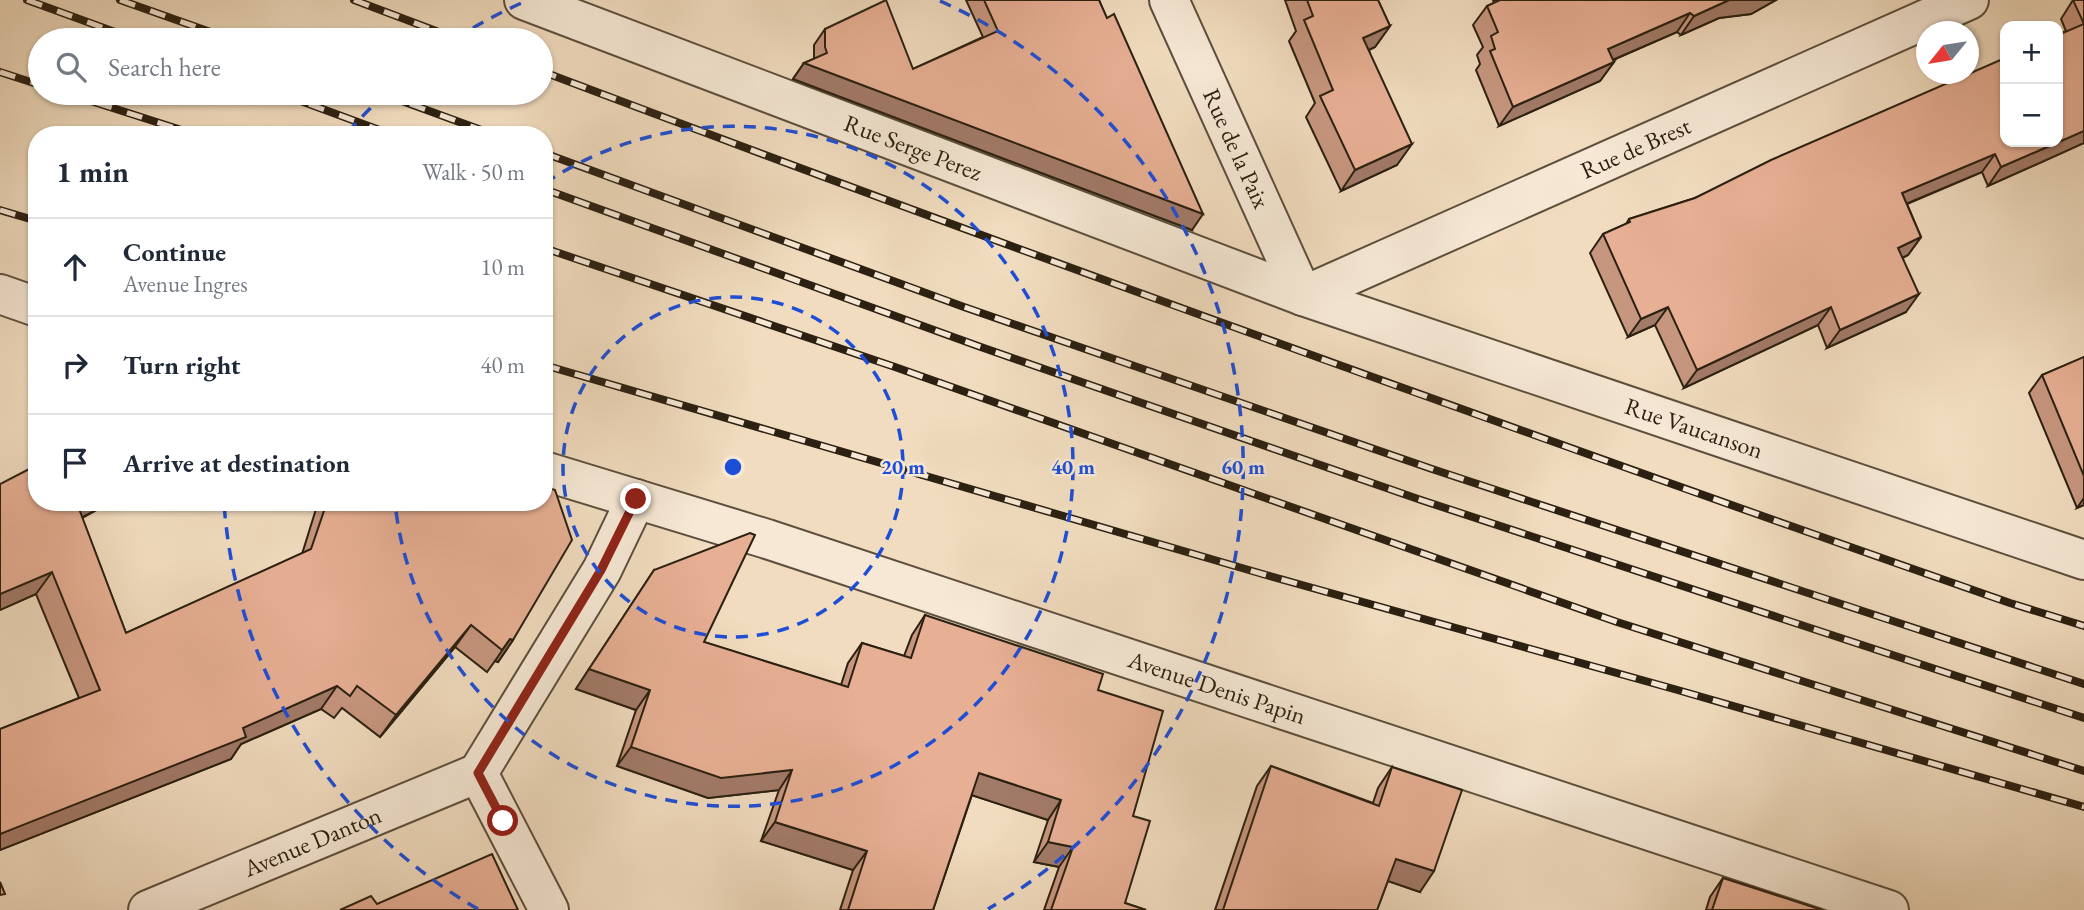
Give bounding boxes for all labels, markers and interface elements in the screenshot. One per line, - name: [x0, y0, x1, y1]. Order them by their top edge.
- north arrow: [1916, 21, 1979, 84]
- map controls: [2000, 21, 2063, 147]
- button: +: [2000, 21, 2063, 84]
- search box: [28, 28, 553, 105]
- icon: search: [52, 48, 90, 86]
- text: Search here: [108, 50, 221, 84]
- street label: Rue de la Paix: [1196, 83, 1278, 214]
- button: −: [2000, 84, 2063, 147]
- street label: Rue Serge Perez: [840, 107, 986, 188]
- street label: Rue de Brest: [1576, 110, 1696, 186]
- text: 1 min: [56, 152, 129, 191]
- text: Walk · 50 m: [422, 157, 525, 187]
- text: Continue: [123, 235, 226, 269]
- icon: ahead: [56, 248, 94, 286]
- text: 10 m: [480, 252, 525, 282]
- text: Avenue Ingres: [123, 269, 248, 299]
- icon: right: [56, 346, 94, 384]
- text: Turn right: [123, 348, 241, 382]
- text: 40 m: [480, 350, 525, 380]
- street label: Rue Vaucanson: [1621, 390, 1768, 466]
- icon: arrive: [56, 444, 94, 482]
- text: Arrive at destination: [123, 446, 350, 480]
- text: 20 m: [881, 453, 925, 480]
- text: 40 m: [1051, 453, 1095, 480]
- text: 60 m: [1221, 453, 1265, 480]
- centre of rings: [721, 455, 745, 479]
- route end: [620, 483, 651, 514]
- street label: Avenue Denis Papin: [1123, 643, 1310, 731]
- street label: Avenue Danton: [238, 799, 386, 884]
- route start: [487, 805, 518, 836]

